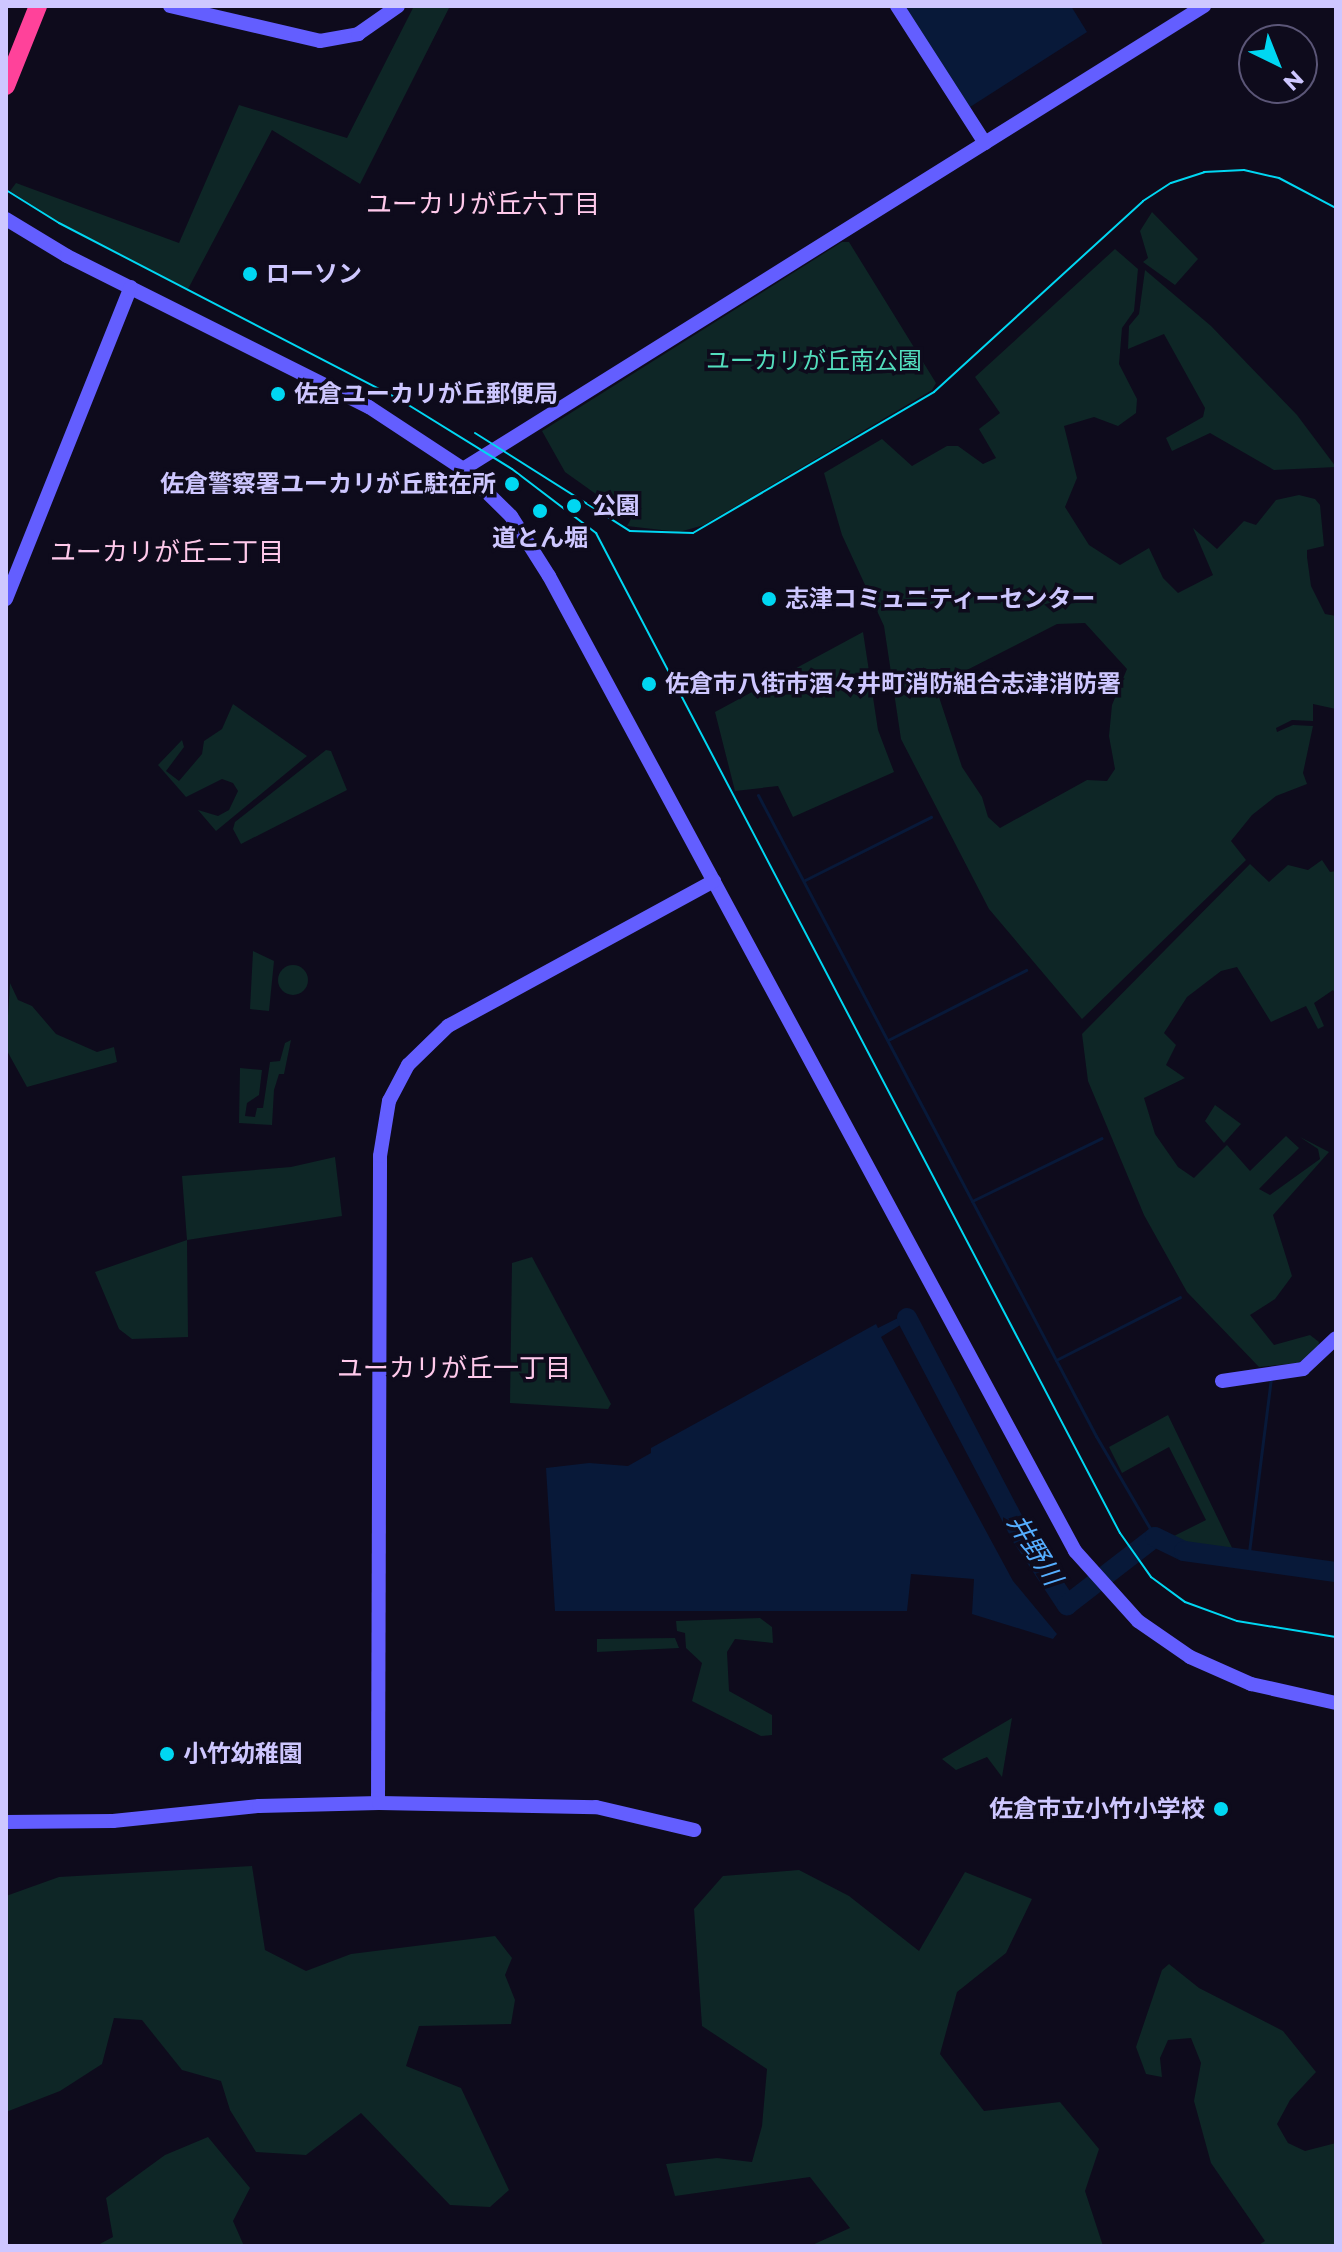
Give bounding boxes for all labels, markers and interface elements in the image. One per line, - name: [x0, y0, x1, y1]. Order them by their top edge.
- north arrow: [1238, 24, 1318, 104]
- text: N: [1278, 65, 1309, 96]
- district label: ユーカリが丘六丁目: [366, 189, 600, 221]
- place label: ローソン: [266, 260, 362, 288]
- marker: ローソン: [241, 265, 259, 283]
- park label: ユーカリが丘南公園: [706, 347, 922, 375]
- place label: 佐倉ユーカリが丘郵便局: [294, 380, 558, 408]
- marker: 佐倉ユーカリが丘郵便局: [269, 385, 287, 403]
- place label: 佐倉警察署ユーカリが丘駐在所: [160, 470, 496, 498]
- marker: 佐倉警察署ユーカリが丘駐在所: [503, 475, 521, 493]
- place label: 公園: [592, 492, 640, 520]
- marker: 公園: [563, 495, 585, 517]
- marker: 道とん堀: [531, 502, 549, 520]
- place label: 道とん堀: [492, 524, 588, 552]
- district label: ユーカリが丘二丁目: [50, 537, 284, 569]
- place label: 志津コミュニティーセンター: [785, 585, 1097, 613]
- marker: 志津コミュニティーセンター: [760, 590, 778, 608]
- place label: 佐倉市八街市酒々井町消防組合志津消防署: [665, 670, 1121, 698]
- marker: 佐倉市八街市酒々井町消防組合志津消防署: [640, 675, 658, 693]
- district label: ユーカリが丘一丁目: [337, 1353, 571, 1385]
- water label: 井野川: [1000, 1509, 1068, 1591]
- place label: 小竹幼稚園: [183, 1740, 303, 1768]
- marker: 小竹幼稚園: [158, 1745, 176, 1763]
- place label: 佐倉市立小竹小学校: [989, 1795, 1205, 1823]
- marker: 佐倉市立小竹小学校: [1212, 1800, 1230, 1818]

